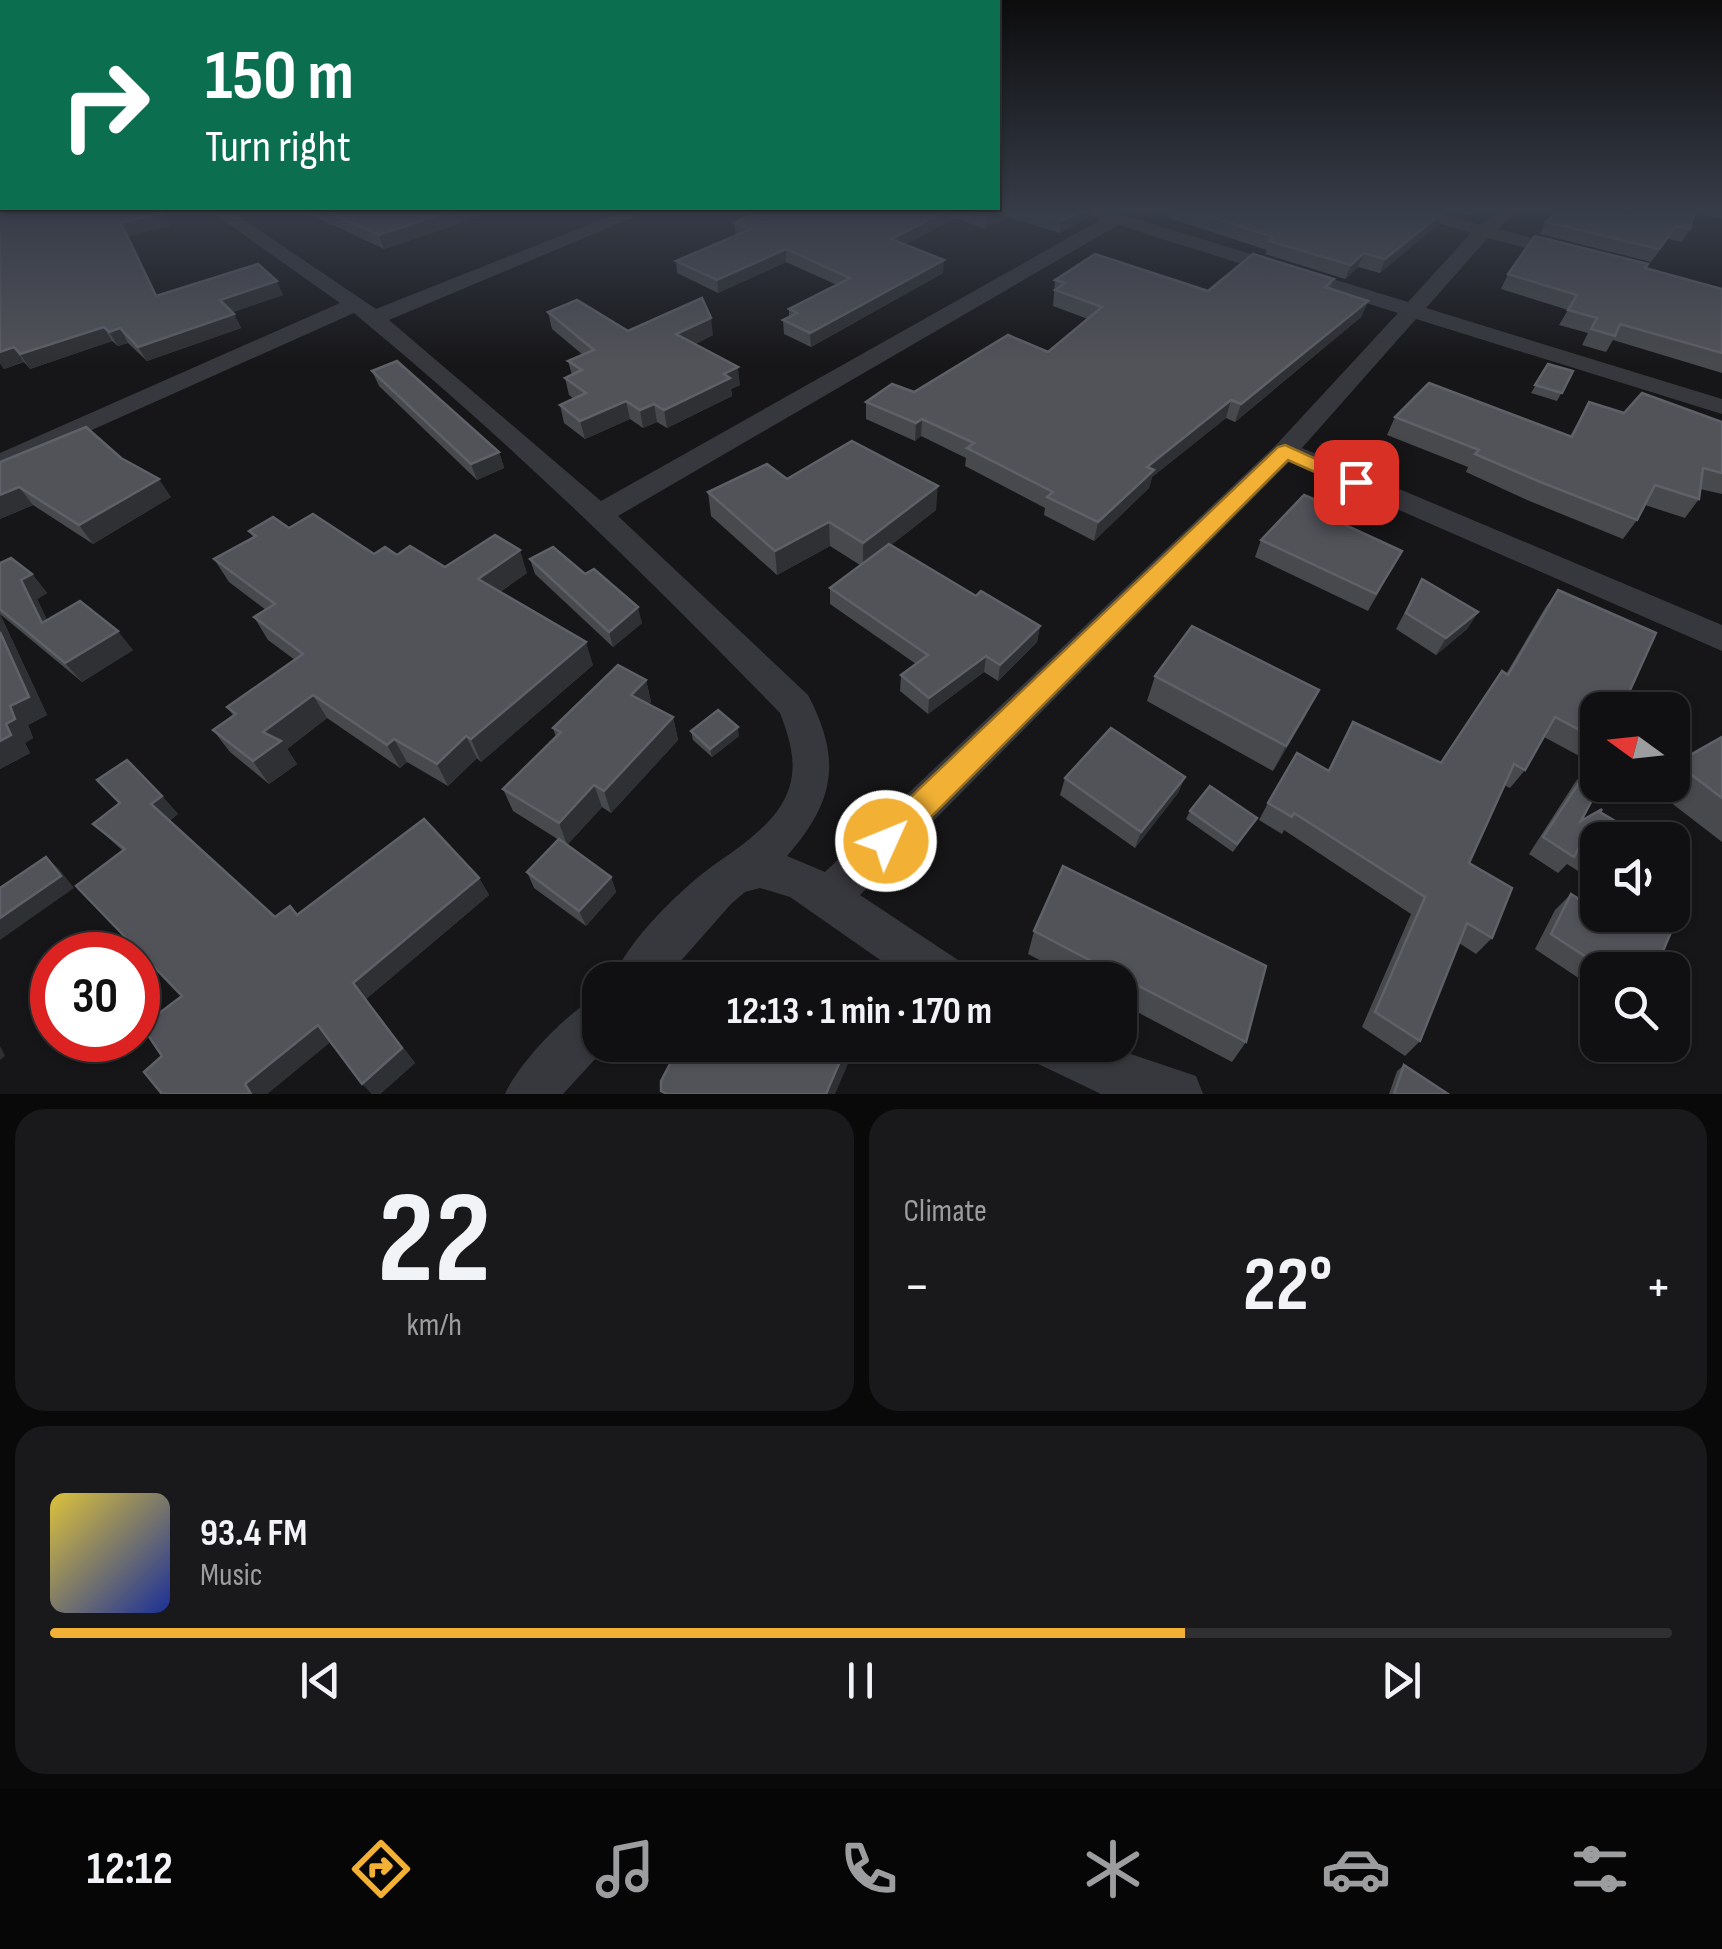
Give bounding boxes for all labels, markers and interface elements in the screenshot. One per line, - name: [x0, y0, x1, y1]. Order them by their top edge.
- text: 150 m: [205, 35, 354, 119]
- icon: right: [40, 40, 170, 170]
- text: Turn right: [205, 120, 351, 175]
- pin: [1314, 440, 1399, 525]
- icon: arrive: [1329, 455, 1384, 510]
- north arrow: [1580, 692, 1690, 802]
- map controls: [1580, 692, 1690, 1062]
- position arrow: [834, 789, 938, 893]
- button: sound: [1580, 822, 1690, 932]
- speed limit sign: 30: [30, 932, 160, 1062]
- button: search: [1580, 952, 1690, 1062]
- text: 12:13 · 1 min · 170 m: [727, 989, 992, 1034]
- text: 22: [377, 1163, 491, 1319]
- text: Climate: [904, 1192, 987, 1231]
- text: 22°: [1243, 1241, 1332, 1332]
- text: −: [904, 1254, 930, 1321]
- text: +: [1645, 1254, 1672, 1321]
- text: km/h: [407, 1306, 462, 1345]
- text: 93.4 FM: [200, 1511, 307, 1556]
- text: Music: [200, 1556, 263, 1595]
- icon: previous: [293, 1653, 348, 1708]
- icon: pause: [833, 1653, 888, 1708]
- icon: next: [1374, 1653, 1429, 1708]
- icon: directions: [346, 1834, 416, 1904]
- icon: music: [590, 1834, 660, 1904]
- icon: phone: [834, 1834, 904, 1904]
- icon: climate: [1078, 1834, 1148, 1904]
- icon: car: [1321, 1834, 1391, 1904]
- icon: filters: [1565, 1834, 1635, 1904]
- text: 12:12: [87, 1842, 173, 1897]

